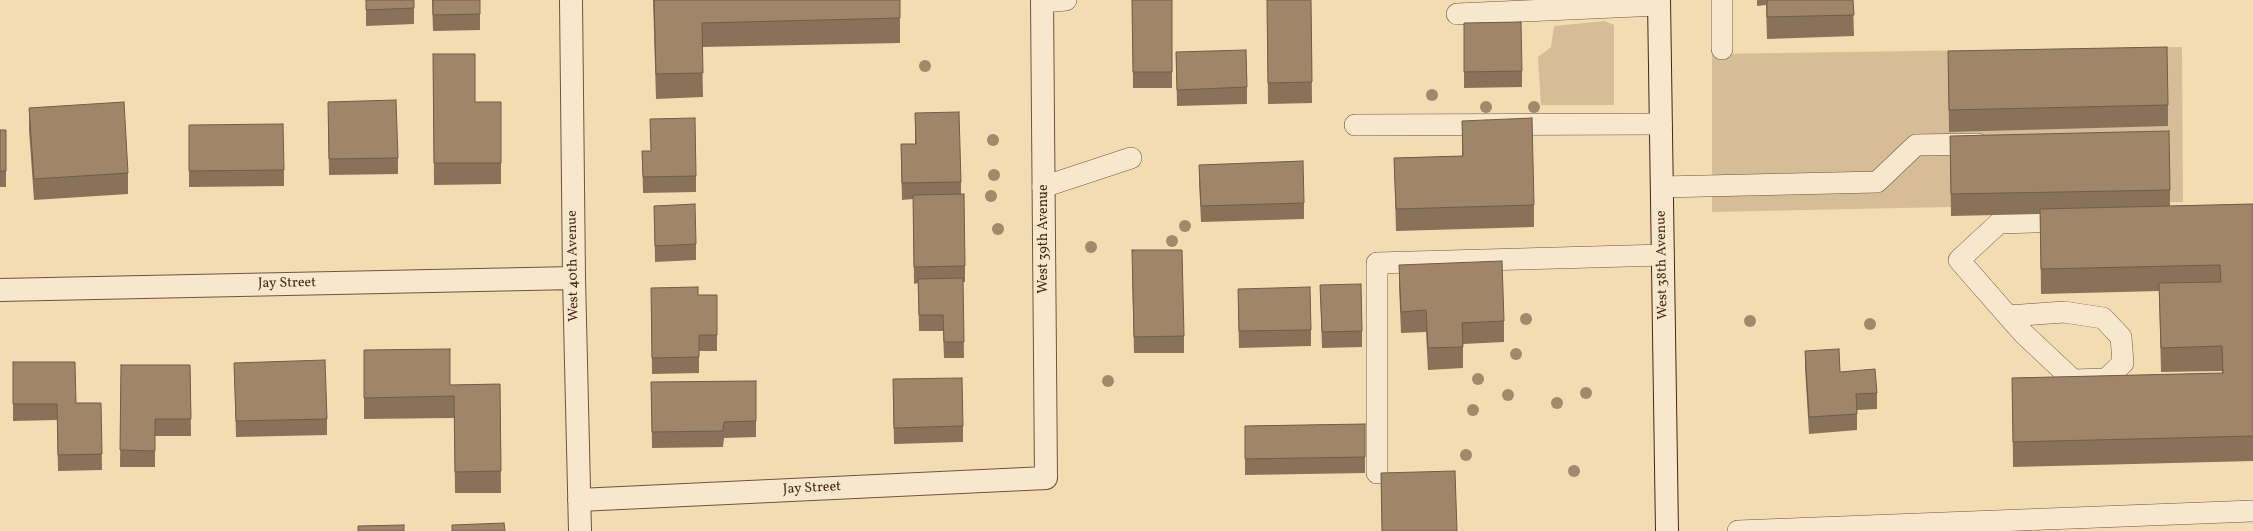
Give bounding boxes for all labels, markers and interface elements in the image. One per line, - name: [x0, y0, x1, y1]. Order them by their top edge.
- street label: West 39th Avenue: [1036, 184, 1052, 294]
- street label: West 40th Avenue: [565, 210, 583, 322]
- street label: West 38th Avenue: [1654, 210, 1672, 320]
- street label: Jay Street: [258, 275, 316, 293]
- street label: Jay Street: [782, 479, 842, 499]

